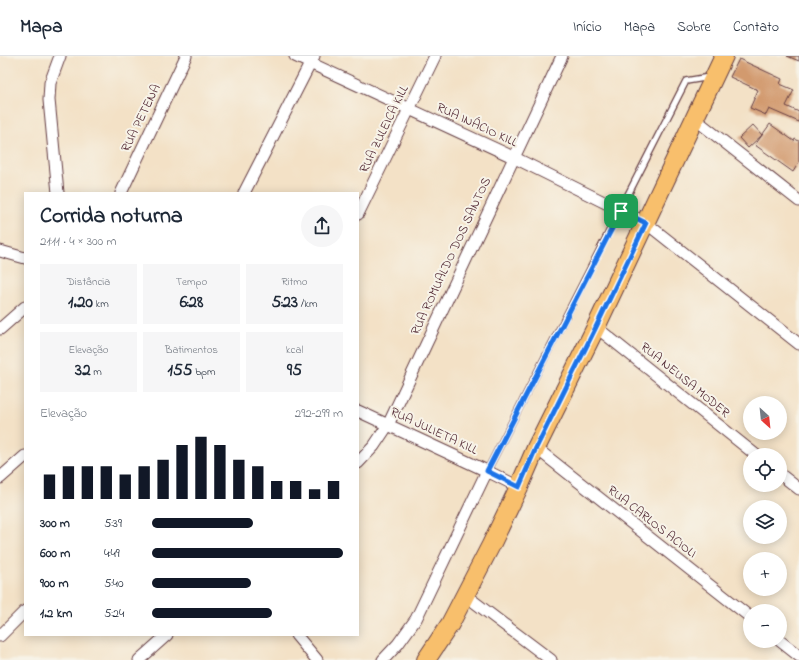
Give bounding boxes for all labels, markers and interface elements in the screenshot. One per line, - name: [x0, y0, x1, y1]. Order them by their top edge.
- text: Mapa: [20, 14, 62, 41]
- text: Início: [573, 17, 602, 38]
- text: Mapa: [624, 17, 655, 38]
- text: Sobre: [677, 17, 711, 38]
- text: Contato: [733, 17, 779, 38]
- street label: RUA PETENA: [116, 81, 166, 155]
- street label: RUA ZULEICA KILL: [355, 82, 414, 176]
- street label: RUA INÁCIO KILL: [433, 98, 521, 152]
- street label: RUA ROMUALDO DOS SANTOS: [406, 174, 496, 338]
- pin: [604, 194, 638, 228]
- icon: arrive: [610, 200, 632, 222]
- text: Corrida noturna: [40, 201, 183, 233]
- button: share: [301, 205, 343, 247]
- text: 21:11 · 4 × 300 m: [40, 232, 117, 251]
- text: Distância: [67, 274, 110, 290]
- text: Tempo: [176, 274, 207, 290]
- text: Ritmo: [281, 274, 308, 290]
- text: 1.20: [68, 290, 93, 315]
- text: 6:28: [180, 290, 203, 315]
- text: 5:23: [271, 290, 298, 315]
- text: km: [93, 296, 109, 312]
- text: /km: [298, 296, 318, 312]
- street label: RUA NEUSA MODER: [636, 338, 734, 423]
- text: Elevação: [69, 342, 108, 358]
- text: Batimentos: [165, 342, 218, 358]
- text: kcal: [286, 342, 303, 358]
- text: 32: [75, 358, 91, 383]
- text: 155: [168, 358, 192, 383]
- text: 95: [287, 358, 302, 383]
- text: m: [91, 364, 102, 380]
- text: bpm: [192, 364, 215, 380]
- north arrow: [743, 396, 787, 440]
- map controls: [743, 396, 787, 648]
- street label: RUA JULIETA KILL: [387, 402, 481, 460]
- text: Elevação: [40, 404, 87, 423]
- text: 292–299 m: [295, 404, 343, 423]
- button: locate: [743, 448, 787, 492]
- street label: RUA CARLOS ACIOLI: [603, 481, 701, 563]
- button: layers: [743, 500, 787, 544]
- text: 300 m: [40, 514, 70, 533]
- text: 5:39: [104, 514, 122, 533]
- text: 600 m: [40, 544, 70, 563]
- text: 4:49: [104, 544, 120, 563]
- button: +: [743, 552, 787, 596]
- text: 900 m: [40, 574, 68, 593]
- text: 5:40: [104, 574, 124, 593]
- text: 1.2 km: [40, 604, 72, 623]
- text: 5:24: [104, 604, 124, 623]
- button: −: [743, 604, 787, 648]

